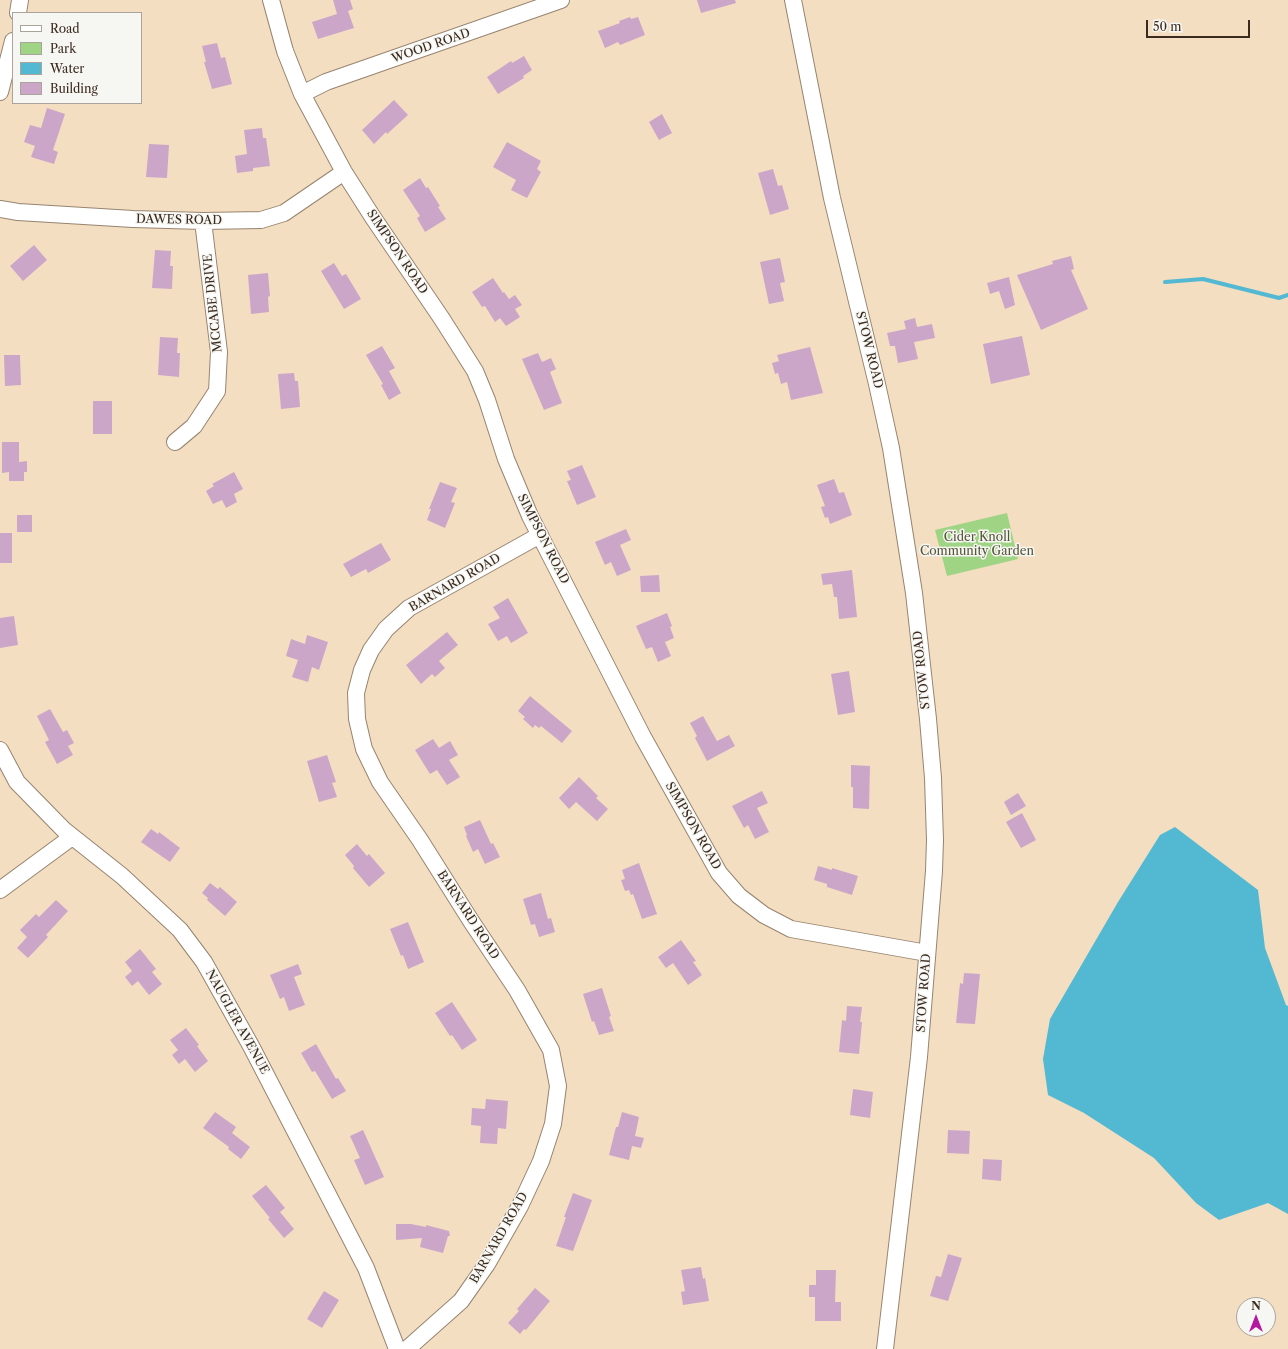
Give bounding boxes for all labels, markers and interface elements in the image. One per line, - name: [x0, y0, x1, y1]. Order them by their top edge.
- legend: [12, 12, 142, 104]
- scale bar: [1148, 12, 1252, 38]
- text: 50 m: [1153, 19, 1182, 34]
- text: Road: [50, 21, 80, 36]
- street label: WOOD ROAD: [390, 26, 472, 66]
- text: Park: [50, 41, 76, 56]
- text: Water: [50, 61, 84, 76]
- text: Building: [50, 81, 98, 96]
- street label: SIMPSON ROAD: [363, 207, 431, 297]
- street label: DAWES ROAD: [136, 212, 222, 228]
- street label: MCCABE DRIVE: [201, 253, 225, 353]
- street label: STOW ROAD: [852, 310, 886, 390]
- street label: SIMPSON ROAD: [514, 492, 572, 586]
- park label: Cider Knoll Community Garden: [920, 531, 1034, 559]
- street label: BARNARD ROAD: [407, 551, 503, 615]
- street label: STOW ROAD: [911, 630, 933, 710]
- street label: SIMPSON ROAD: [662, 780, 724, 872]
- street label: BARNARD ROAD: [434, 868, 502, 962]
- street label: STOW ROAD: [914, 953, 934, 1033]
- street label: NAUGLER AVENUE: [202, 967, 272, 1077]
- street label: BARNARD ROAD: [467, 1190, 531, 1286]
- north arrow: [1236, 1297, 1276, 1337]
- text: N: [1251, 1299, 1261, 1313]

